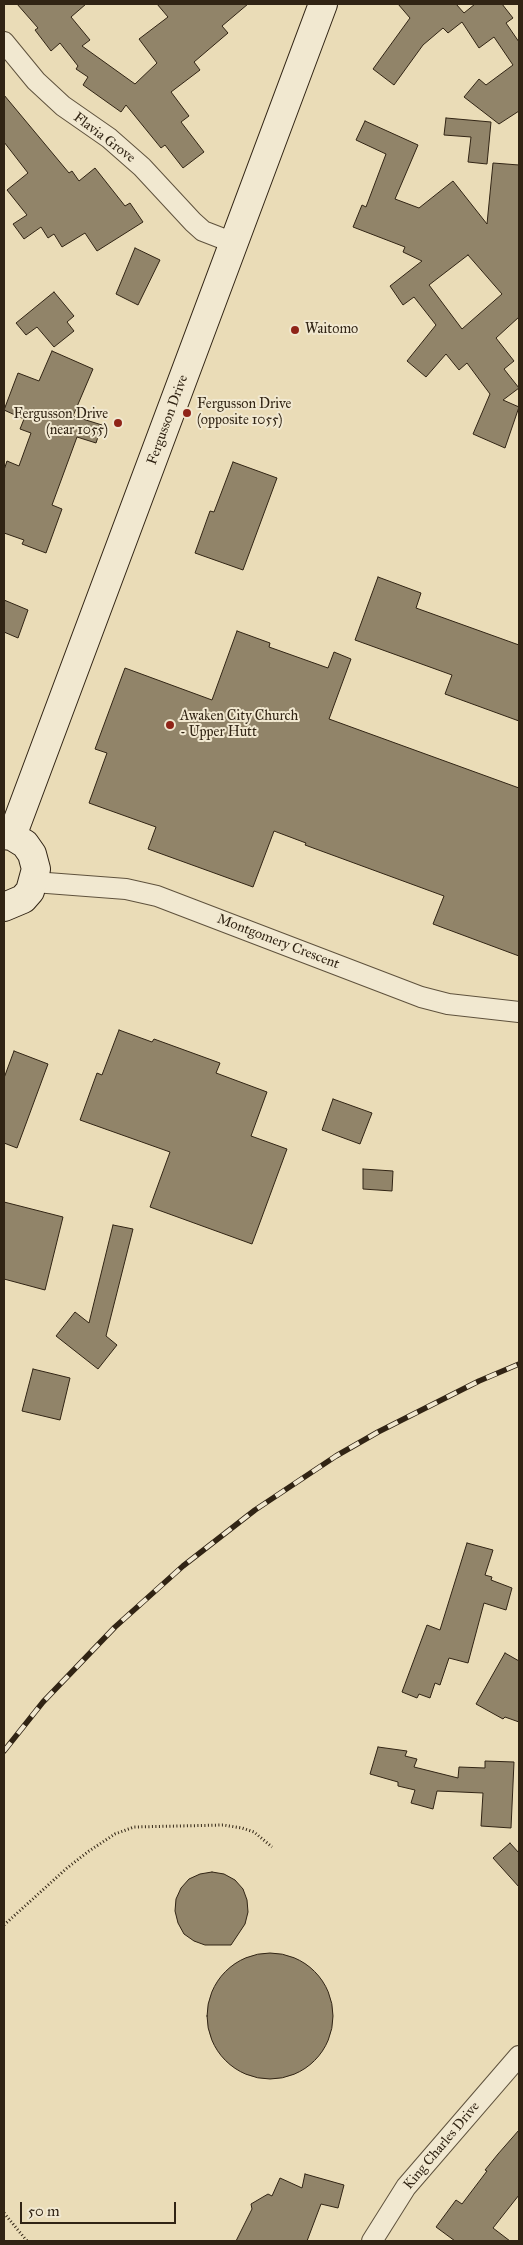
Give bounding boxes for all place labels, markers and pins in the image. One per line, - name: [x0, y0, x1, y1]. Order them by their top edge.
- place label: Waitomo: [305, 322, 358, 338]
- marker: Waitomo: [289, 324, 301, 336]
- place label: Fergusson Drive (opposite 1055): [197, 397, 291, 430]
- place label: Fergusson Drive (near 1055): [14, 407, 108, 440]
- marker: Fergusson Drive (opposite 1055): [181, 407, 193, 419]
- marker: Fergusson Drive (near 1055): [112, 417, 124, 429]
- place label: Awaken City Church - Upper Hutt: [180, 709, 298, 742]
- marker: Awaken City Church - Upper Hutt: [164, 719, 176, 731]

